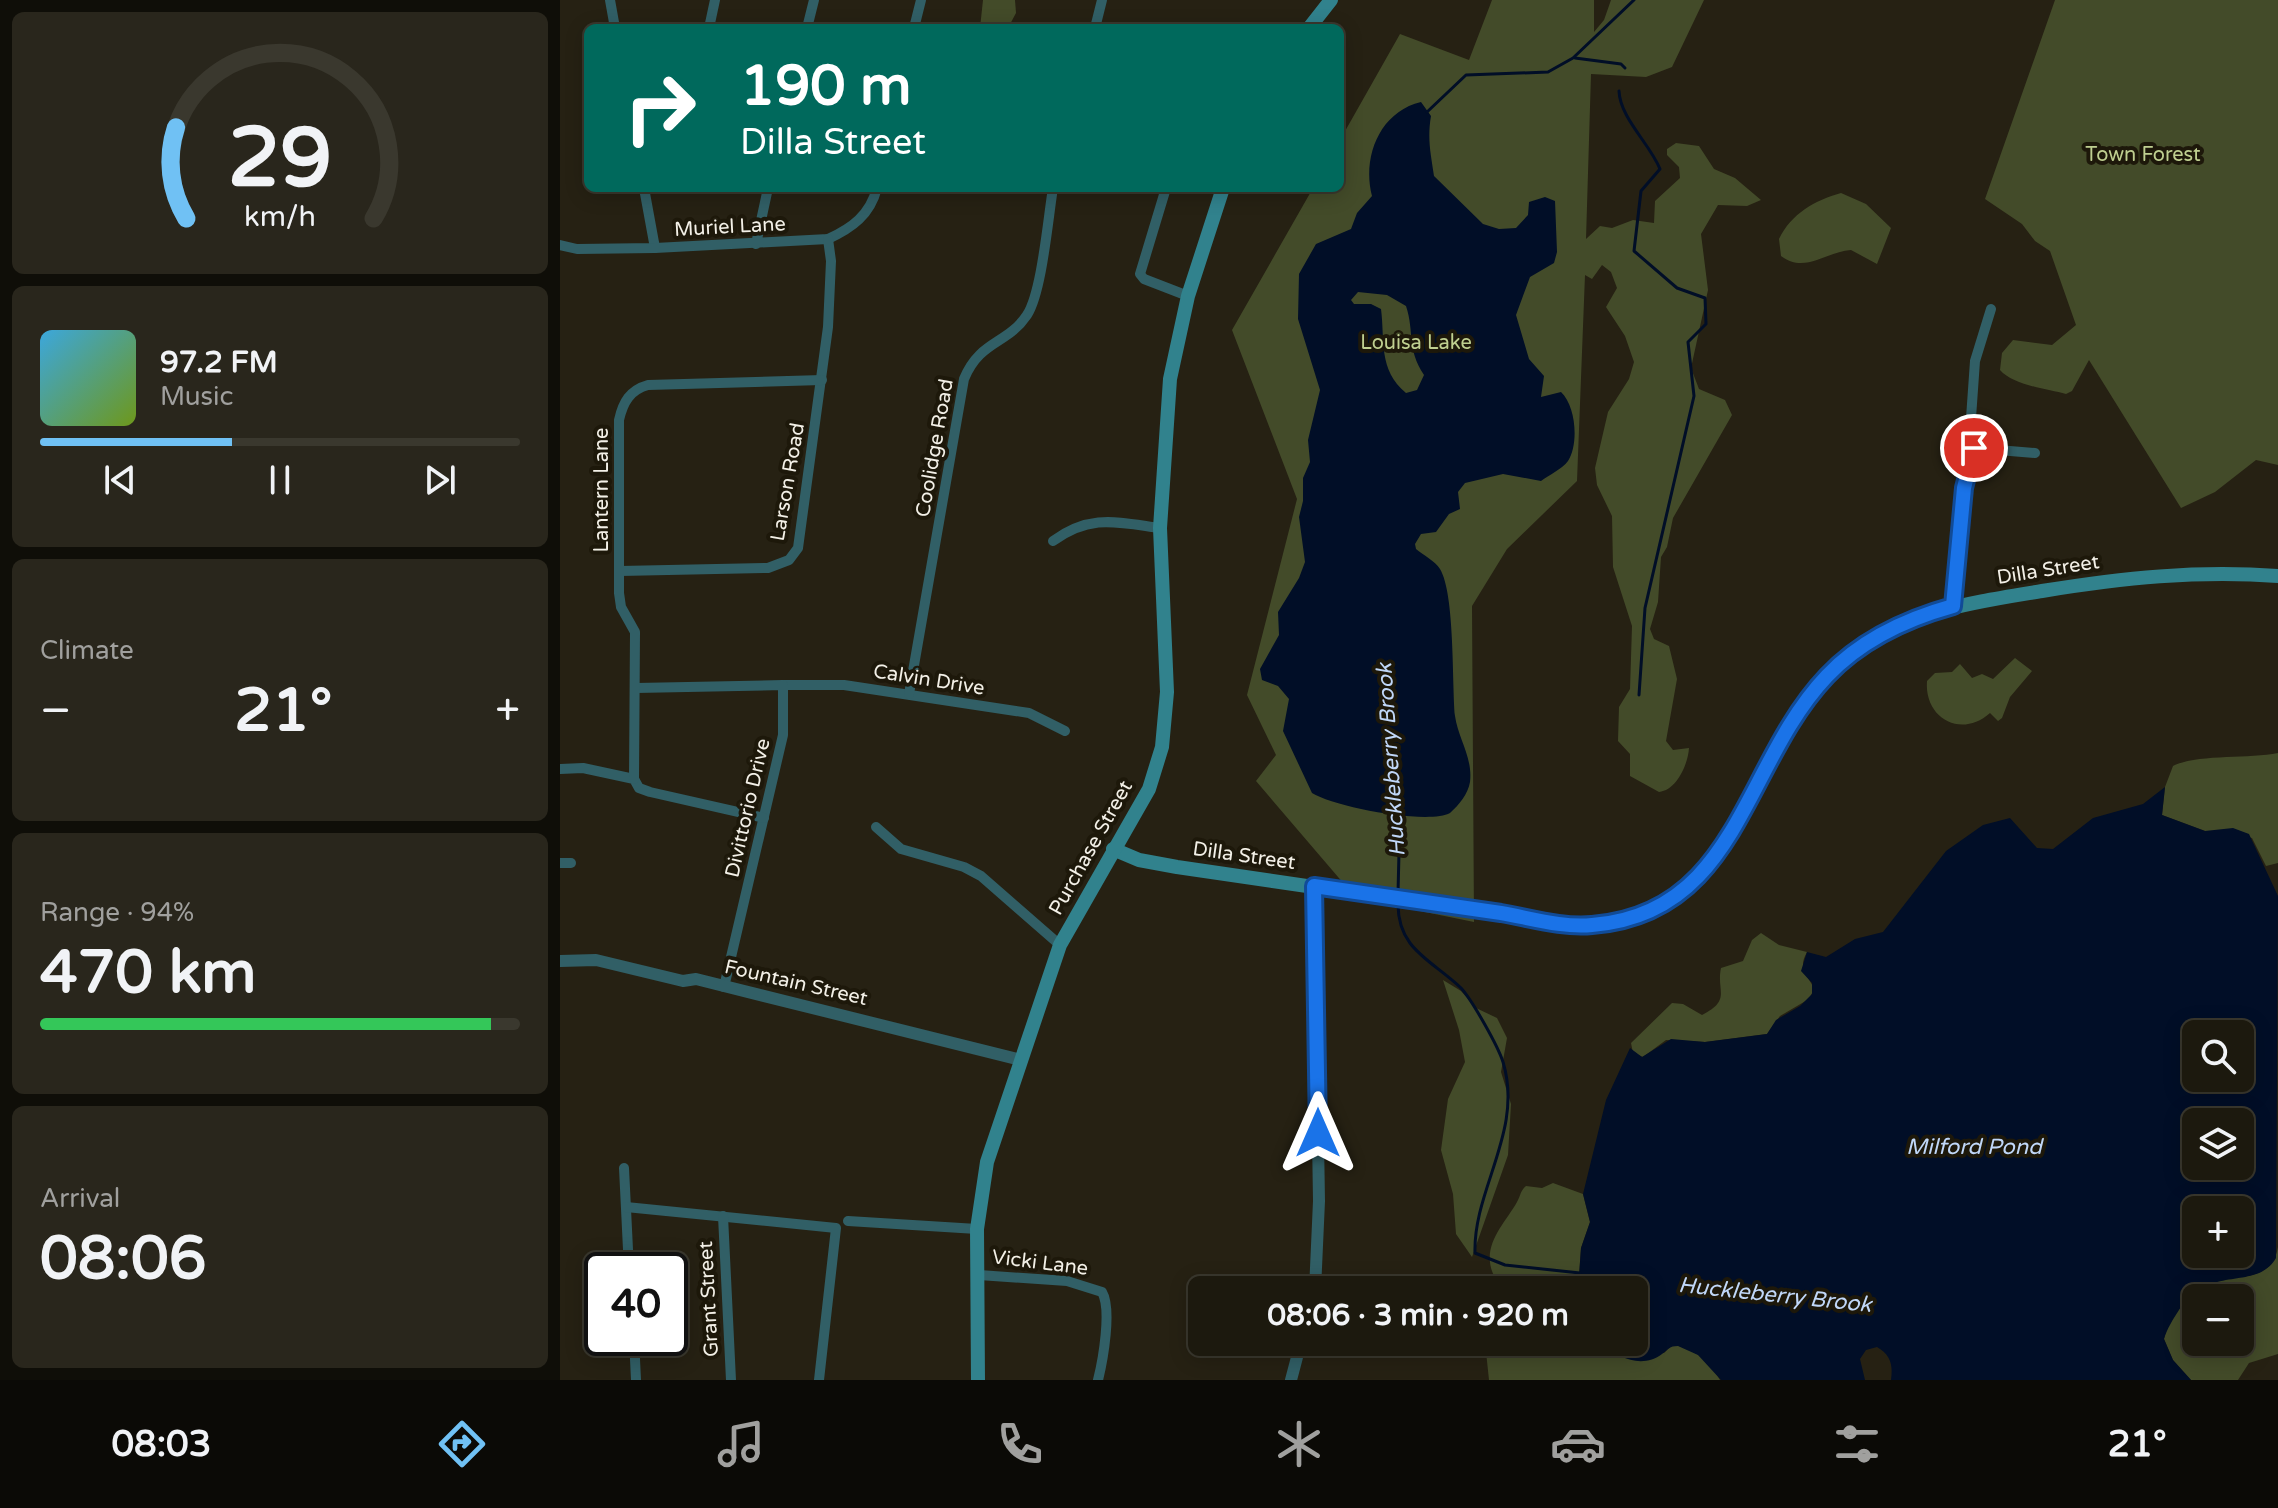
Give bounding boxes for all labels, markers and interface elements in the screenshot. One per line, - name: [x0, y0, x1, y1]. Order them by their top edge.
- text: 190 m: [740, 53, 911, 120]
- icon: right: [608, 56, 712, 160]
- text: 29: [228, 108, 332, 208]
- text: Dilla Street: [740, 121, 926, 164]
- park label: Town Forest: [2085, 143, 2201, 167]
- text: km/h: [244, 200, 316, 234]
- street label: Muriel Lane: [674, 212, 786, 242]
- park label: Louisa Lake: [1360, 331, 1472, 355]
- text: 97.2 FM: [160, 344, 278, 381]
- street label: Coolidge Road: [911, 377, 959, 519]
- text: Music: [160, 381, 233, 412]
- pin: [1940, 414, 2008, 482]
- street label: Larson Road: [766, 421, 810, 543]
- icon: arrive: [1952, 426, 1996, 470]
- street label: Lantern Lane: [590, 428, 614, 552]
- icon: previous: [98, 458, 142, 502]
- icon: pause: [258, 458, 302, 502]
- icon: next: [418, 458, 462, 502]
- street label: Dilla Street: [1995, 550, 2101, 590]
- text: Climate: [40, 635, 134, 666]
- street label: Calvin Drive: [872, 659, 986, 701]
- water label: Huckleberry Brook: [1371, 660, 1411, 858]
- text: 21°: [234, 675, 332, 747]
- text: −: [40, 685, 71, 738]
- text: +: [495, 685, 520, 738]
- street label: Divittorio Drive: [720, 736, 776, 880]
- street label: Purchase Street: [1044, 776, 1138, 920]
- street label: Dilla Street: [1191, 837, 1297, 875]
- text: Range · 94%: [40, 897, 194, 928]
- text: 470 km: [40, 937, 256, 1009]
- street label: Fountain Street: [722, 955, 870, 1011]
- map controls: [2182, 1020, 2254, 1356]
- button: search: [2182, 1020, 2254, 1092]
- position arrow: [1276, 1091, 1360, 1175]
- button: layers: [2182, 1108, 2254, 1180]
- water label: Milford Pond: [1906, 1134, 2045, 1160]
- text: Arrival: [40, 1183, 120, 1214]
- button: +: [2182, 1196, 2254, 1268]
- text: 08:06: [40, 1223, 206, 1295]
- street label: Grant Street: [694, 1240, 724, 1358]
- street label: Vicki Lane: [991, 1245, 1089, 1281]
- speed limit sign: 40: [584, 1252, 688, 1356]
- water label: Huckleberry Brook: [1677, 1272, 1875, 1318]
- button: −: [2182, 1284, 2254, 1356]
- text: 08:06 · 3 min · 920 m: [1267, 1297, 1569, 1334]
- icon: directions: [434, 1416, 490, 1472]
- icon: music: [713, 1416, 769, 1472]
- icon: phone: [992, 1416, 1048, 1472]
- icon: climate: [1271, 1416, 1327, 1472]
- icon: car: [1550, 1416, 1606, 1472]
- icon: filters: [1829, 1416, 1885, 1472]
- text: 08:03: [111, 1423, 211, 1466]
- text: 21°: [2108, 1423, 2167, 1466]

